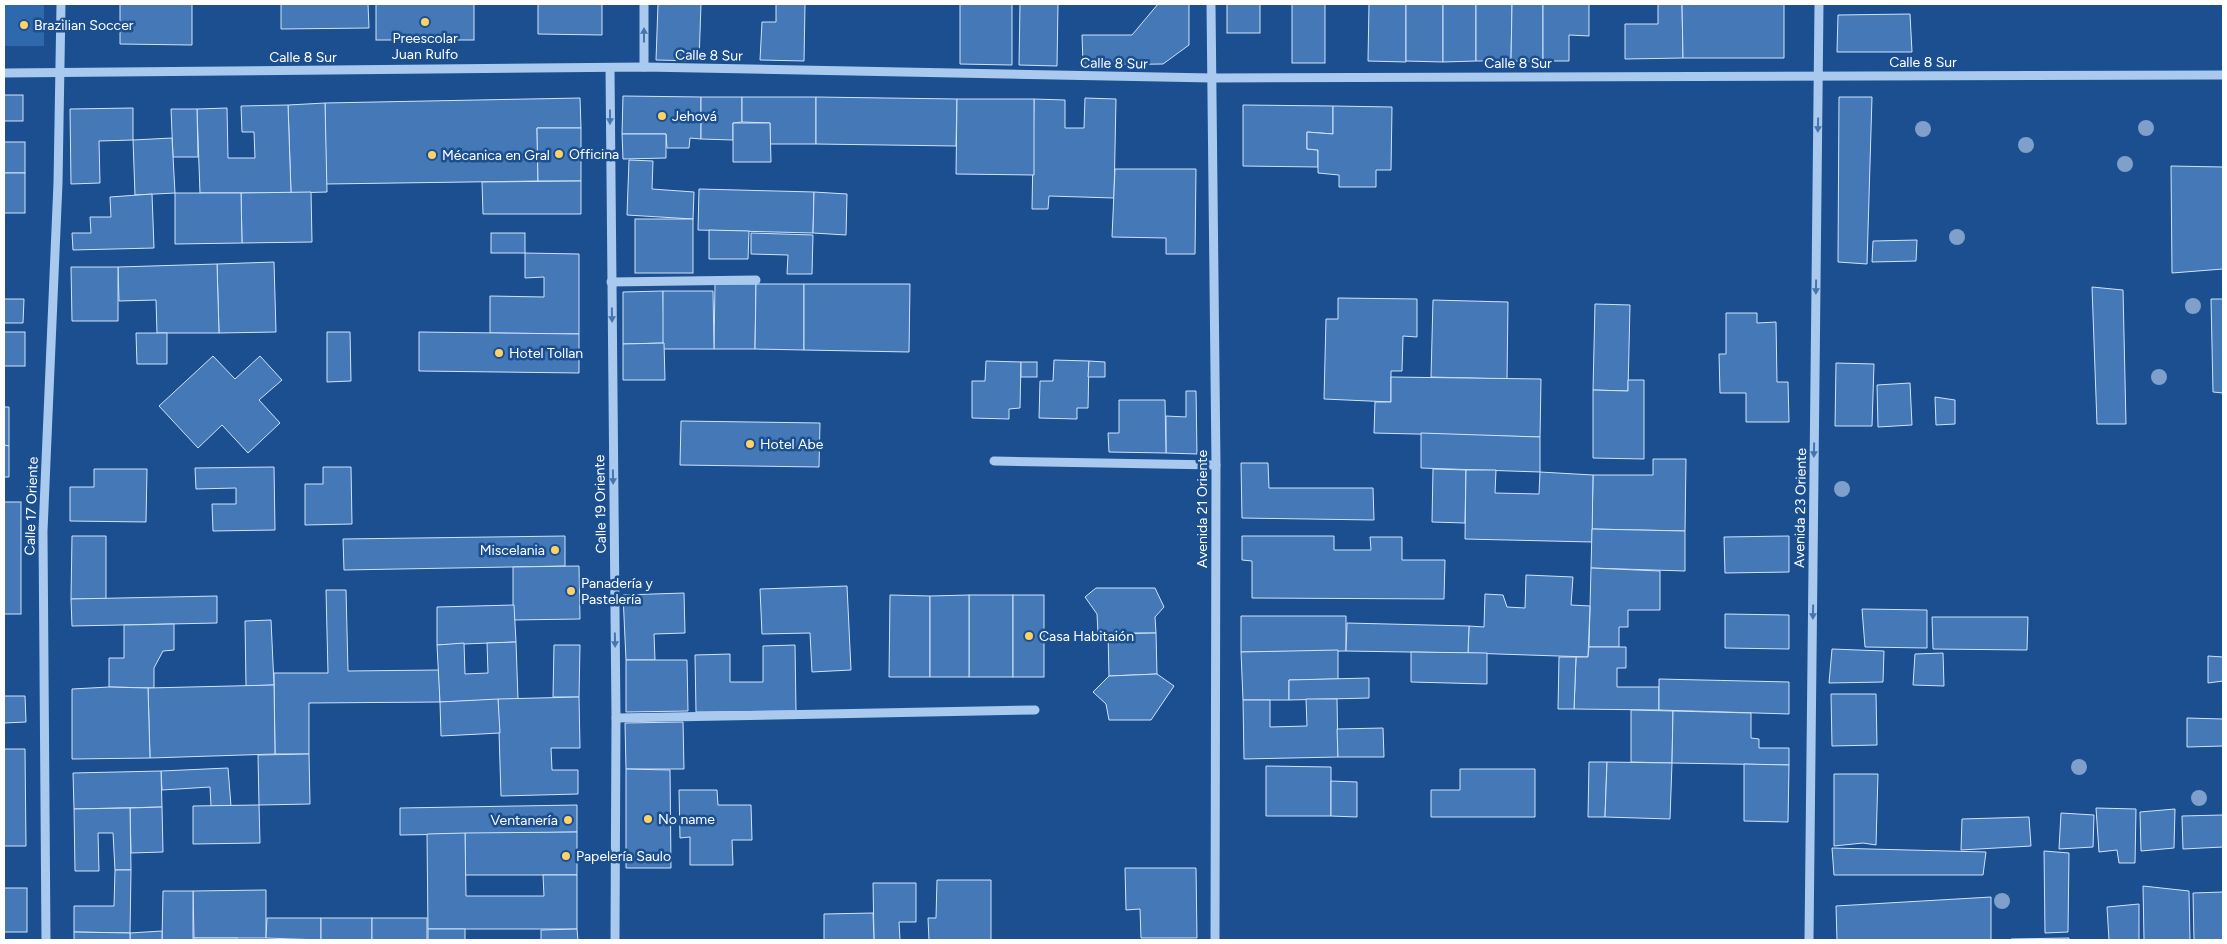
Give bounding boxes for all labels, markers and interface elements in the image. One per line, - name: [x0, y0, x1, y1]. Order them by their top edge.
- marker: Preescolar Juan Rulfo: [419, 16, 431, 28]
- place label: Brazilian Soccer: [34, 17, 134, 34]
- marker: Brazilian Soccer: [18, 19, 30, 31]
- one-way arrow: [640, 27, 648, 43]
- place label: Preescolar Juan Rulfo: [392, 30, 458, 63]
- street label: Calle 8 Sur: [675, 46, 743, 65]
- street label: Calle 8 Sur: [269, 49, 337, 66]
- street label: Calle 8 Sur: [1080, 54, 1148, 73]
- street label: Calle 8 Sur: [1889, 54, 1957, 71]
- street label: Calle 8 Sur: [1484, 55, 1552, 72]
- place label: Jehová: [672, 108, 717, 125]
- one-way arrow: [606, 109, 614, 125]
- marker: Jehová: [656, 110, 668, 122]
- one-way arrow: [1814, 117, 1822, 133]
- place label: Officina: [569, 146, 619, 163]
- place label: Mécanica en Gral: [442, 147, 550, 164]
- marker: Officina: [553, 148, 565, 160]
- marker: Mécanica en Gral: [426, 149, 438, 161]
- one-way arrow: [1812, 279, 1820, 295]
- one-way arrow: [608, 307, 616, 323]
- place label: Hotel Tollan: [509, 345, 583, 362]
- marker: Hotel Tollan: [493, 347, 505, 359]
- place label: Hotel Abe: [760, 436, 824, 453]
- marker: Hotel Abe: [744, 438, 756, 450]
- one-way arrow: [1810, 442, 1818, 458]
- street label: Avenida 23 Oriente: [1791, 447, 1810, 568]
- street label: Avenida 21 Oriente: [1194, 450, 1211, 568]
- street label: Calle 19 Oriente: [591, 454, 610, 554]
- street label: Calle 17 Oriente: [21, 456, 42, 556]
- one-way arrow: [609, 469, 617, 485]
- place label: Miscelania: [480, 542, 545, 559]
- marker: Miscelania: [549, 544, 561, 556]
- place label: Panadería y Pastelería: [581, 575, 653, 608]
- marker: Panadería y Pastelería: [565, 585, 577, 597]
- one-way arrow: [1808, 604, 1816, 620]
- place label: Casa Habitaión: [1039, 628, 1134, 645]
- marker: Casa Habitaión: [1023, 630, 1035, 642]
- one-way arrow: [611, 632, 619, 648]
- place label: No name: [658, 811, 715, 828]
- place label: Ventanería: [490, 812, 558, 829]
- marker: No name: [642, 813, 654, 825]
- marker: Ventanería: [562, 814, 574, 826]
- place label: Papelería Saulo: [576, 848, 671, 865]
- marker: Papelería Saulo: [560, 850, 572, 862]

